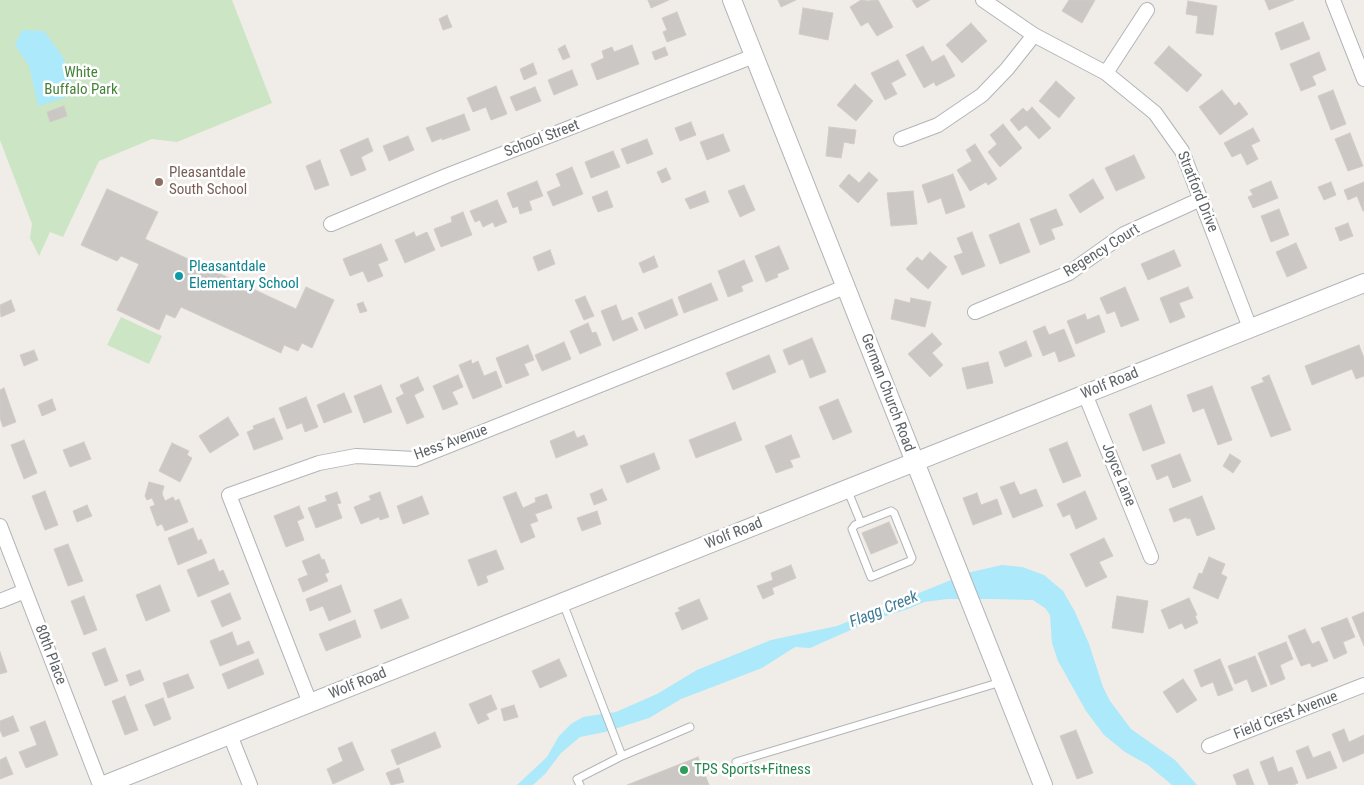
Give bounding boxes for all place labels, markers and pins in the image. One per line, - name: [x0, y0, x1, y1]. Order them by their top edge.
- place label: Pleasantdale South School: [169, 164, 247, 199]
- marker: Pleasantdale South School: [153, 176, 165, 188]
- place label: Pleasantdale Elementary School: [189, 258, 299, 293]
- marker: Pleasantdale Elementary School: [173, 270, 185, 282]
- place label: TPS Sports+Fitness: [694, 761, 811, 779]
- marker: TPS Sports+Fitness: [678, 764, 690, 776]

